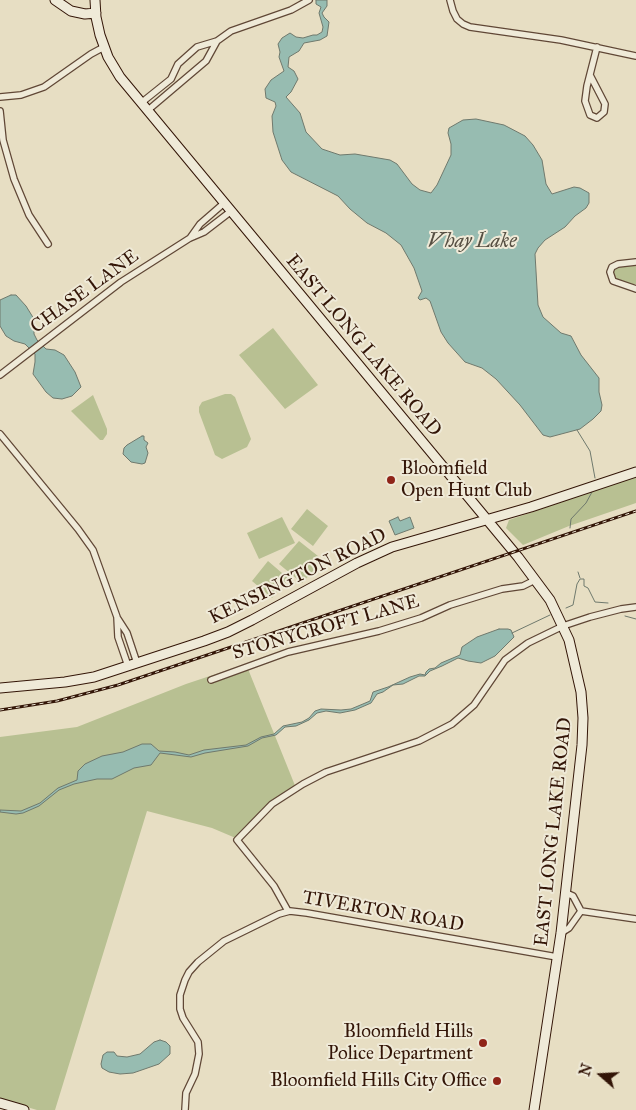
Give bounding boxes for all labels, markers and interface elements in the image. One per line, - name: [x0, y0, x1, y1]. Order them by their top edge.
- water label: Vhay Lake: [427, 230, 517, 254]
- street label: CHASE LANE: [27, 245, 143, 339]
- street label: EAST LONG LAKE ROAD: [280, 251, 446, 441]
- place label: Bloomfield Open Hunt Club: [401, 458, 532, 502]
- marker: Bloomfield Open Hunt Club: [385, 474, 397, 486]
- street label: KENSINGTON ROAD: [206, 524, 390, 630]
- street label: STONYCROFT LANE: [230, 590, 422, 666]
- street label: EAST LONG LAKE ROAD: [531, 716, 577, 948]
- street label: TIVERTON ROAD: [301, 887, 465, 937]
- place label: Bloomfield Hills Police Department: [328, 1021, 473, 1065]
- marker: Bloomfield Hills Police Department: [477, 1037, 489, 1049]
- north arrow: [576, 1050, 626, 1100]
- text: N: [576, 1062, 596, 1078]
- place label: Bloomfield Hills City Office: [270, 1070, 487, 1092]
- marker: Bloomfield Hills City Office: [491, 1075, 503, 1087]

